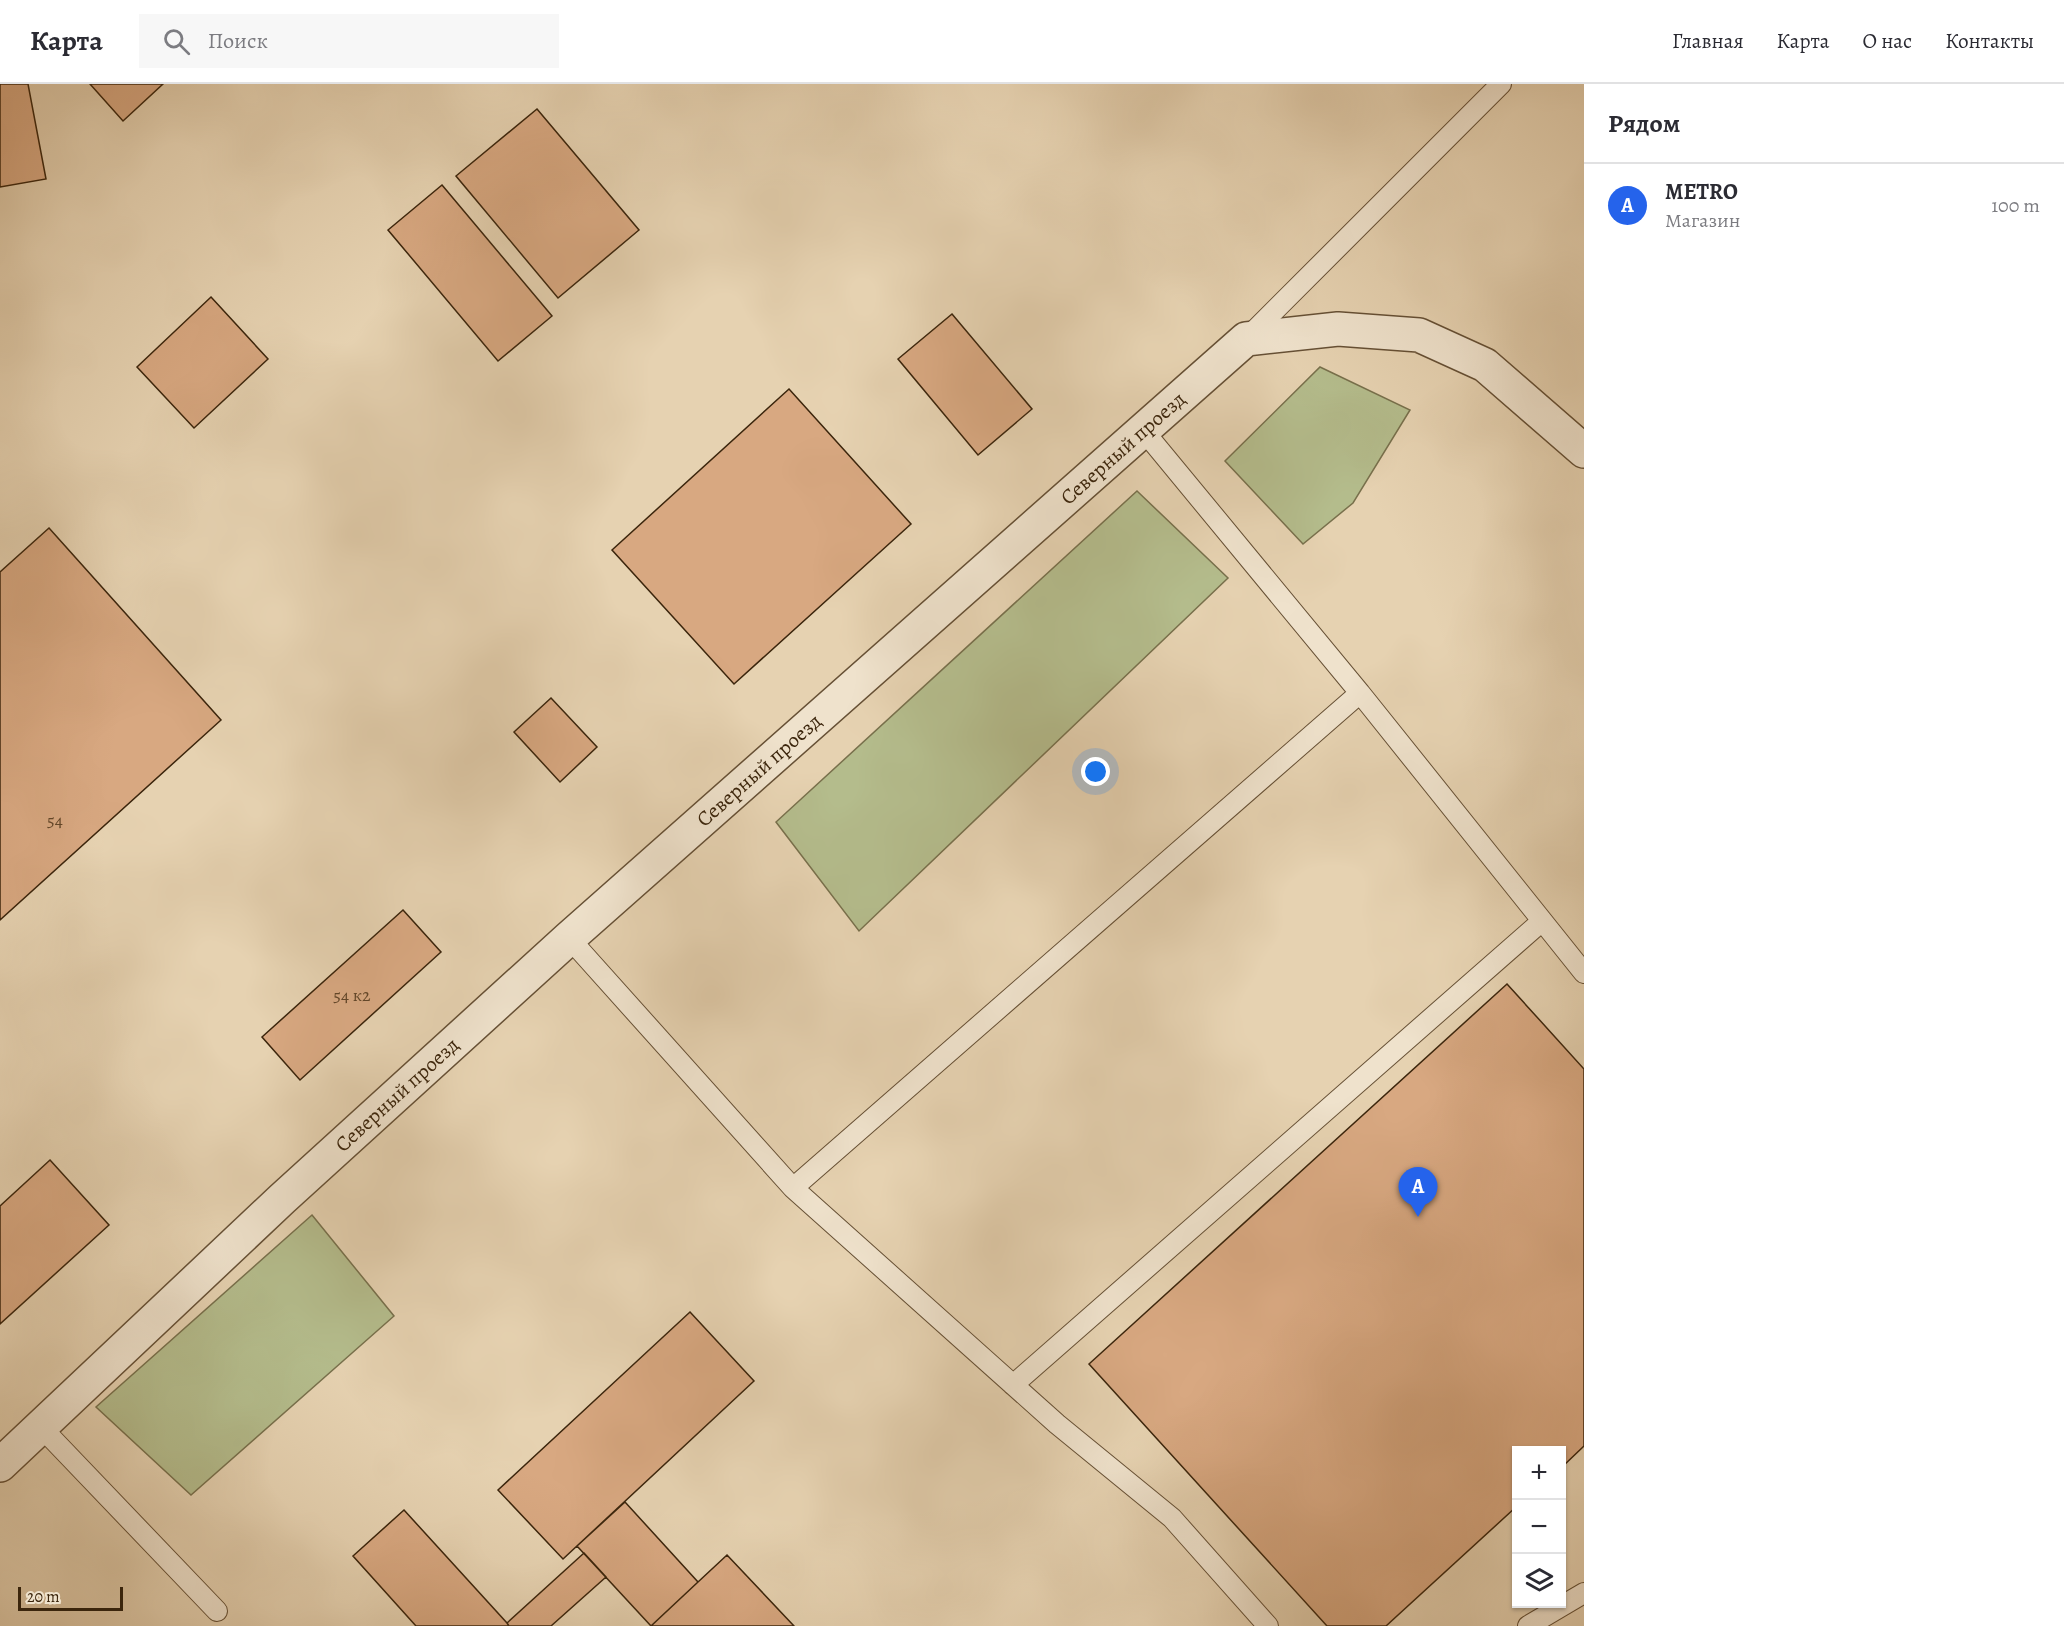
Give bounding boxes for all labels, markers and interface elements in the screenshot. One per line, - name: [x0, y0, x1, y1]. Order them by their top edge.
- search box: [139, 14, 559, 68]
- text: Карта: [30, 22, 103, 60]
- icon: search: [160, 25, 193, 58]
- text: Поиск: [208, 26, 268, 56]
- text: Главная: [1672, 27, 1744, 55]
- text: Карта: [1777, 27, 1829, 55]
- text: О нас: [1862, 27, 1912, 55]
- text: Контакты: [1945, 27, 2034, 55]
- text: Рядом: [1608, 106, 1680, 141]
- text: METRO: [1665, 177, 1738, 207]
- text: A: [1621, 192, 1634, 219]
- text: 100 m: [1991, 192, 2040, 219]
- text: Магазин: [1665, 207, 1740, 234]
- street label: Северный проезд: [1054, 385, 1191, 511]
- street label: Северный проезд: [690, 707, 827, 833]
- your location: [1081, 757, 1110, 786]
- house number: 54: [47, 808, 63, 832]
- house number: 54 к2: [333, 983, 371, 1007]
- street label: Северный проезд: [329, 1031, 465, 1158]
- pin: A: [1398, 1168, 1438, 1217]
- map controls: [1512, 1446, 1566, 1608]
- button: +: [1512, 1446, 1566, 1500]
- button: −: [1512, 1500, 1566, 1554]
- button: layers: [1512, 1554, 1566, 1608]
- scale bar: [18, 1584, 123, 1612]
- text: 20 m: [27, 1586, 60, 1608]

